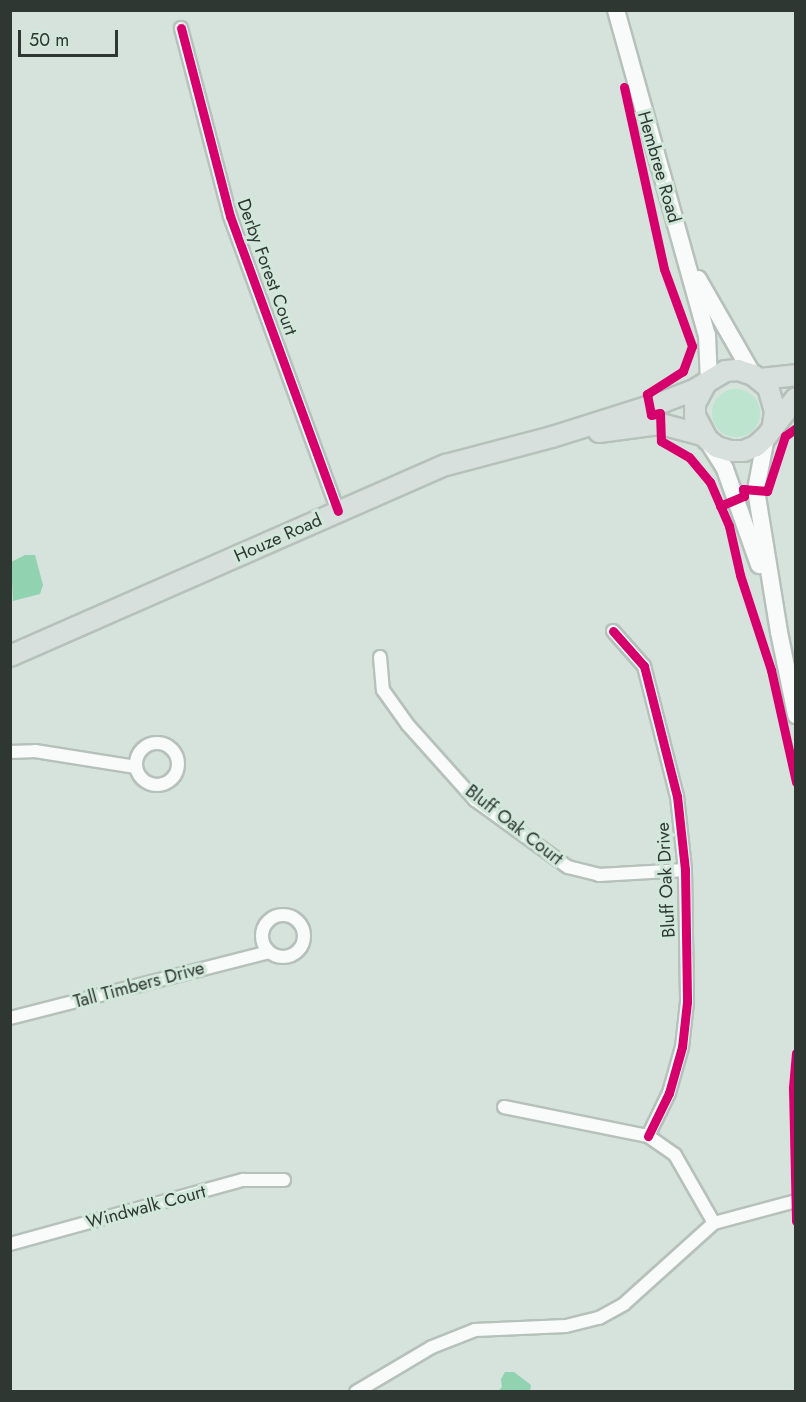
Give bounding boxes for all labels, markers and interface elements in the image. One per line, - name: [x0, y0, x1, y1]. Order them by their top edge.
- scale bar: [21, 18, 122, 56]
- text: 50 m: [29, 27, 69, 53]
- street label: Hembree Road: [633, 109, 685, 225]
- street label: Derby Forest Court: [232, 196, 302, 338]
- street label: Houze Road: [231, 509, 325, 567]
- street label: Bluff Oak Court: [461, 780, 567, 870]
- street label: Bluff Oak Drive: [652, 822, 680, 938]
- street label: Tall Timbers Drive: [71, 957, 207, 1013]
- street label: Windwalk Court: [84, 1181, 208, 1233]

